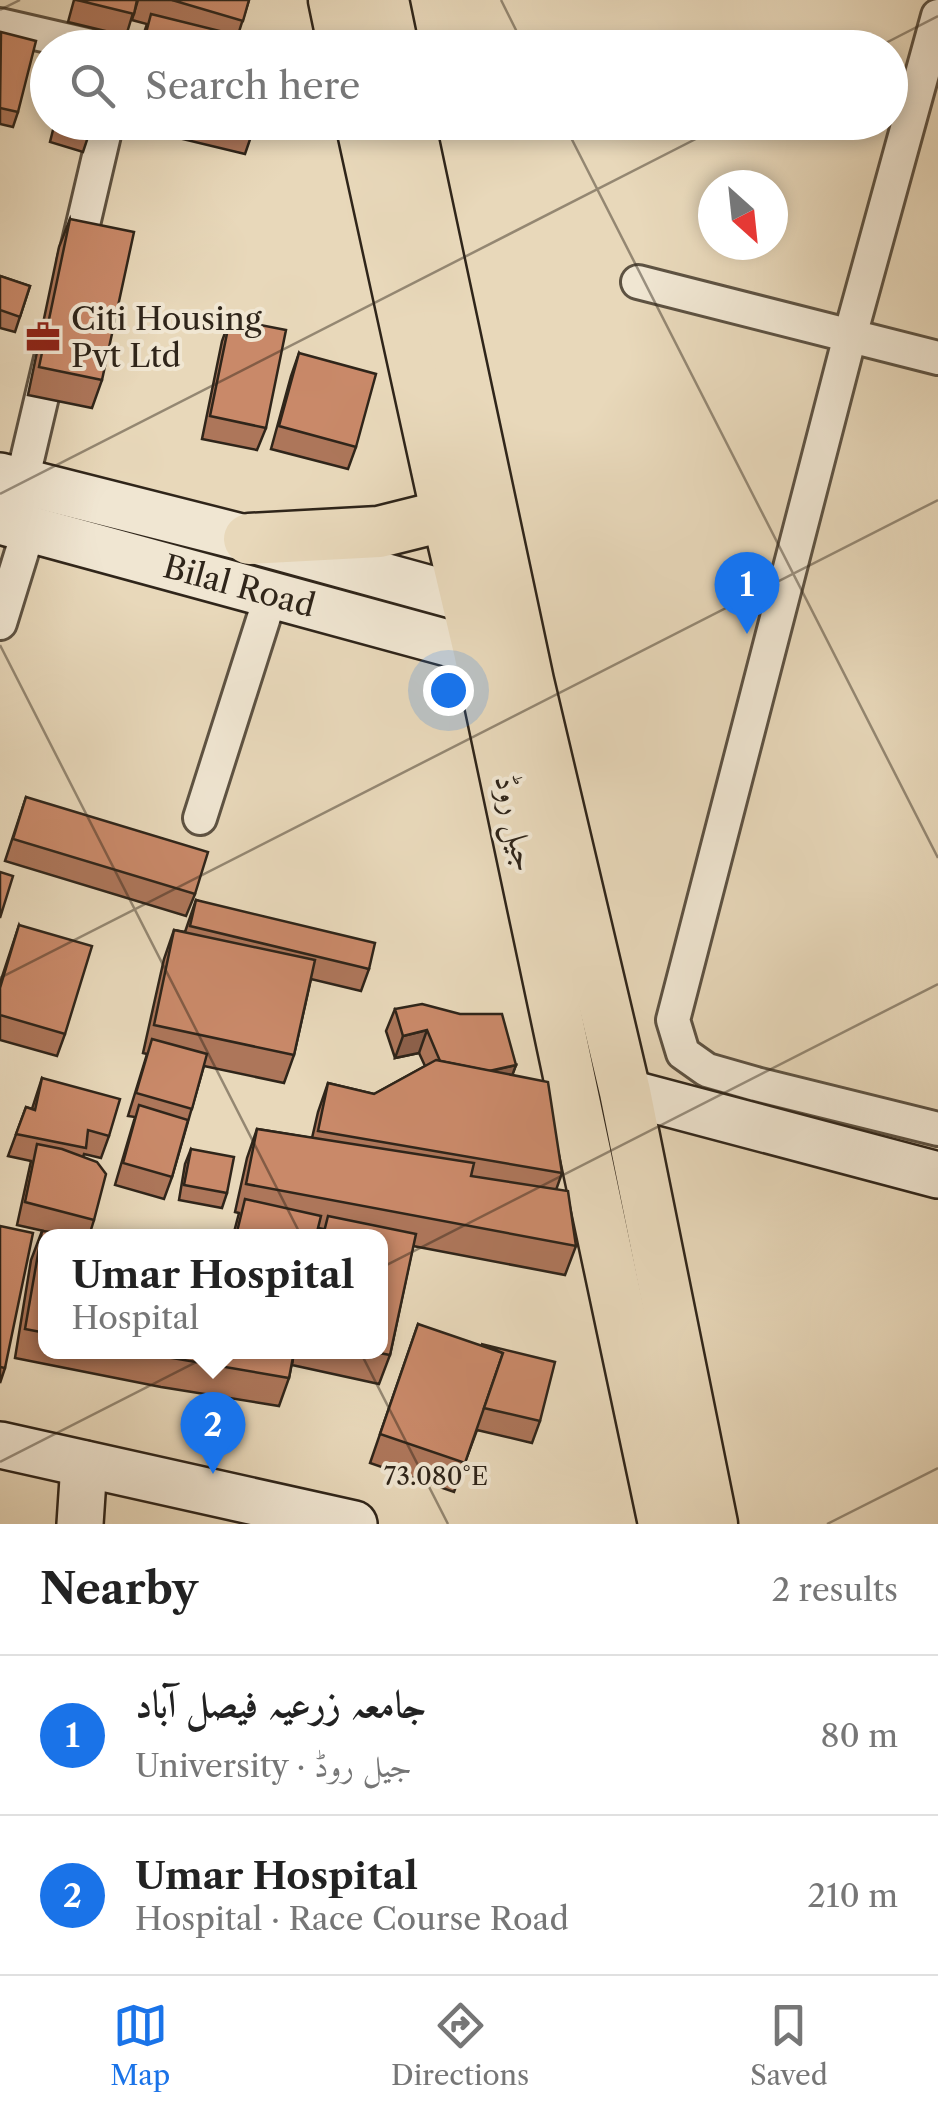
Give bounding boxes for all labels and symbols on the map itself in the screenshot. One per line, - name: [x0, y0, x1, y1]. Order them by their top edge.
- north arrow: [698, 170, 788, 260]
- place label: Citi Housing Pvt Ltd: [71, 299, 263, 375]
- office icon: Citi Housing Pvt Ltd: [24, 318, 62, 356]
- street label: Bilal Road: [159, 546, 320, 625]
- pin: 1: [714, 552, 780, 634]
- your location: [423, 665, 474, 716]
- street label: جیل روڈ: [483, 771, 546, 876]
- pin: 2: [180, 1392, 246, 1474]
- text: 73.080°E: [384, 1461, 488, 1492]

